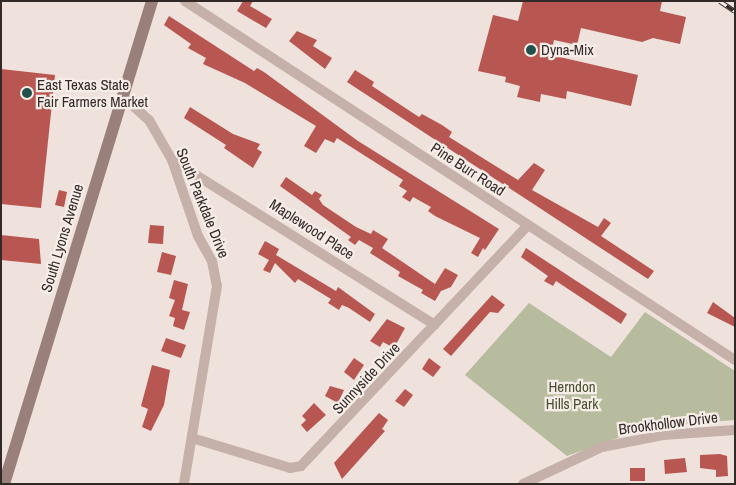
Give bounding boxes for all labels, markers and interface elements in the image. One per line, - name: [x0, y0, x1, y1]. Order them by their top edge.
- place label: Dyna-Mix: [541, 41, 594, 59]
- marker: Dyna-Mix: [525, 44, 537, 56]
- place label: East Texas State Fair Farmers Market: [37, 75, 148, 110]
- marker: East Texas State Fair Farmers Market: [21, 87, 33, 99]
- street label: Pine Burr Road: [428, 138, 508, 200]
- street label: South Parkdale Drive: [173, 145, 233, 261]
- street label: South Lyons Avenue: [37, 181, 87, 295]
- street label: Maplewood Place: [266, 195, 358, 263]
- street label: Sunnyside Drive: [328, 339, 404, 417]
- park label: Herndon Hills Park: [546, 377, 598, 412]
- street label: Brookhollow Drive: [617, 408, 719, 438]

